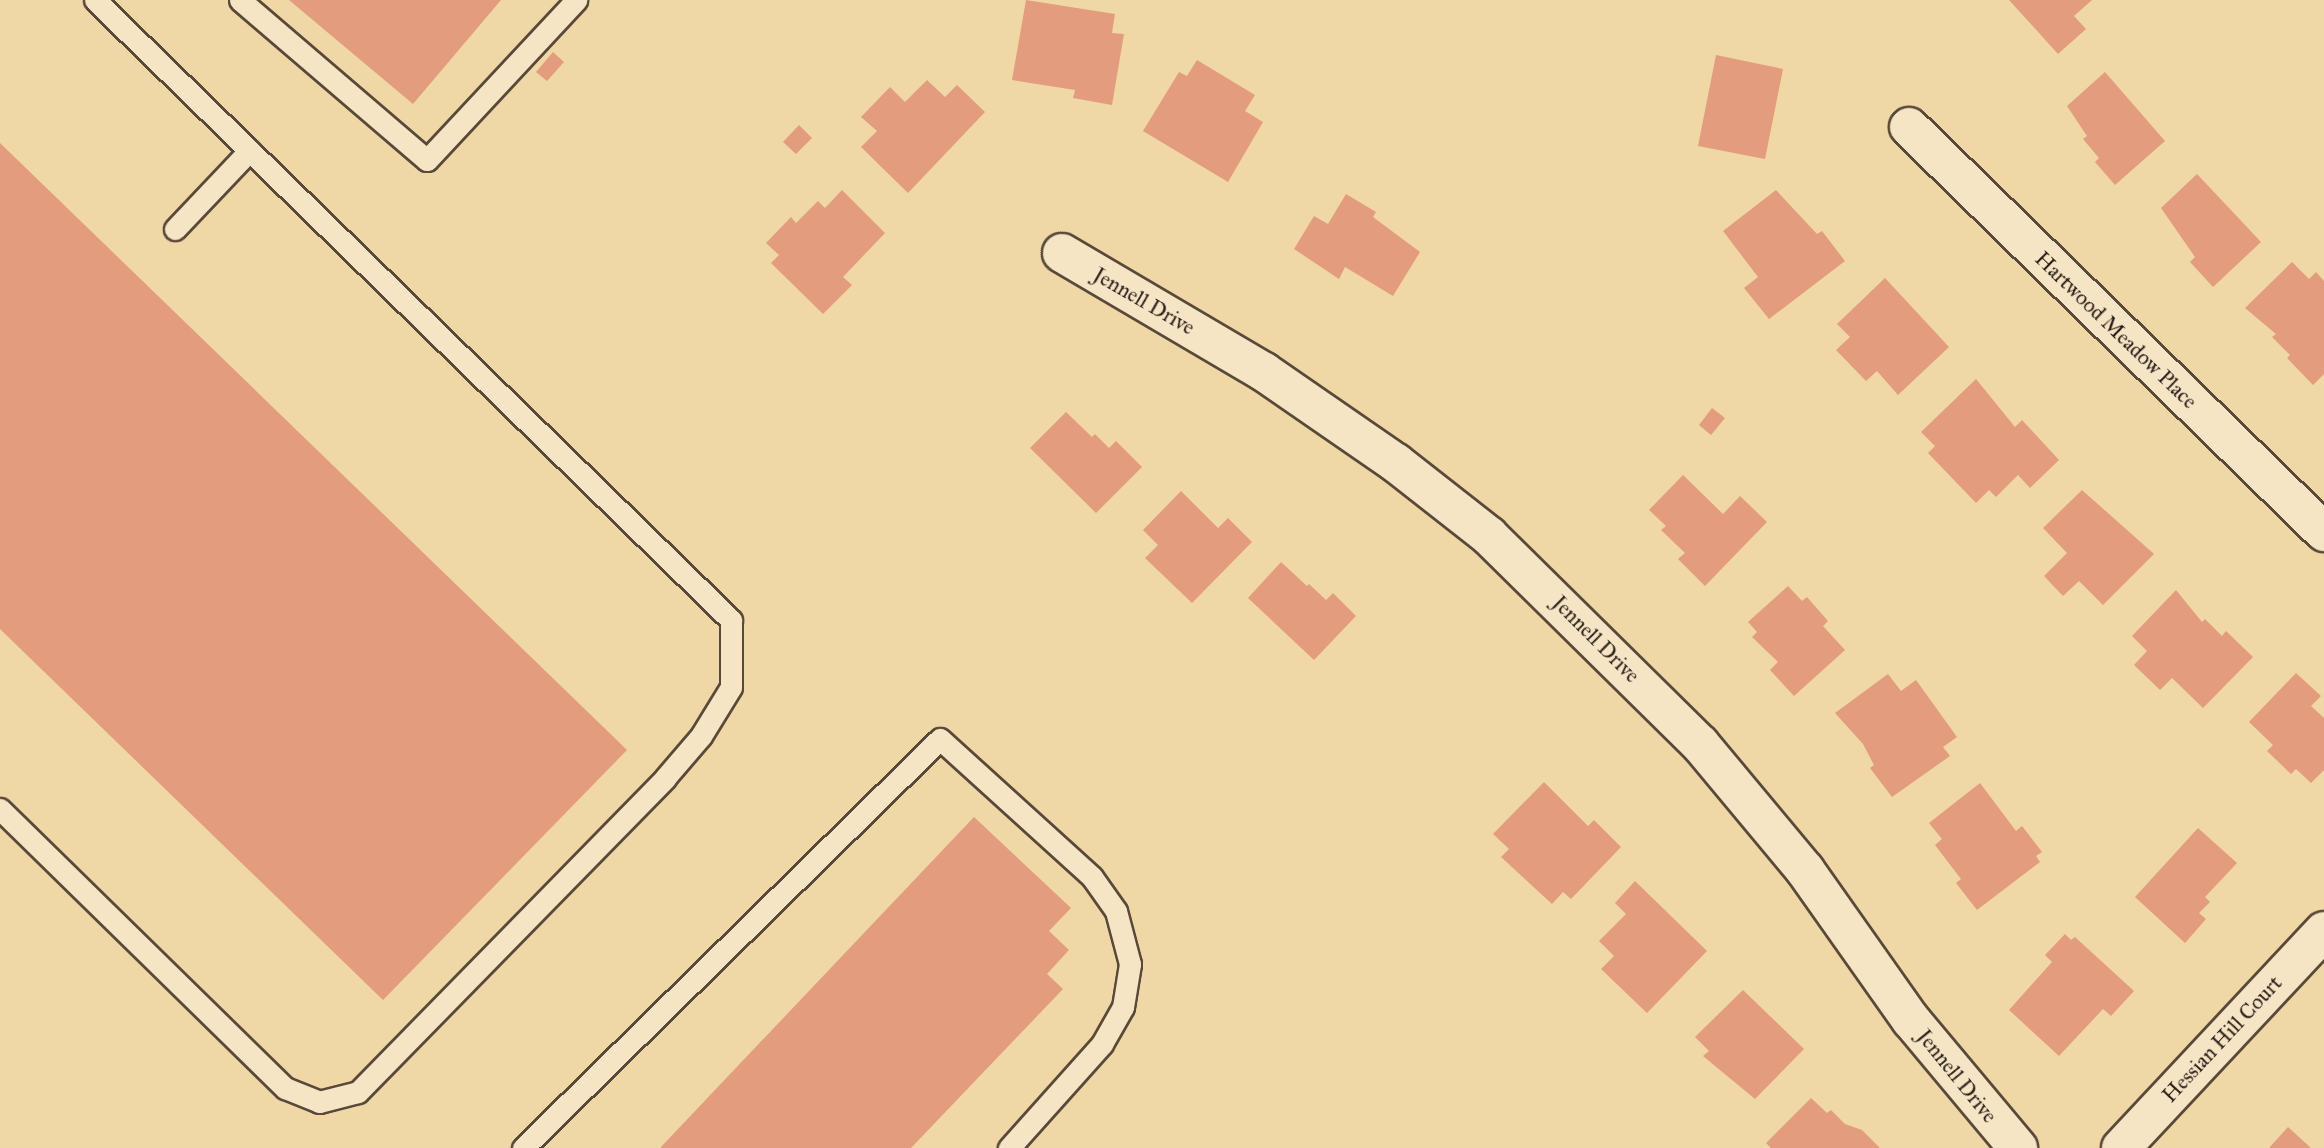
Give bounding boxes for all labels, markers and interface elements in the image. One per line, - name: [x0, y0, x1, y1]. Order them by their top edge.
- street label: Hartwood Meadow Place: [2030, 246, 2202, 414]
- street label: Jennell Drive: [1089, 262, 1199, 340]
- street label: Jennell Drive: [1547, 590, 1645, 688]
- street label: Hessian Hill Court: [2157, 970, 2287, 1108]
- street label: Jennell Drive: [1912, 1024, 2002, 1128]

